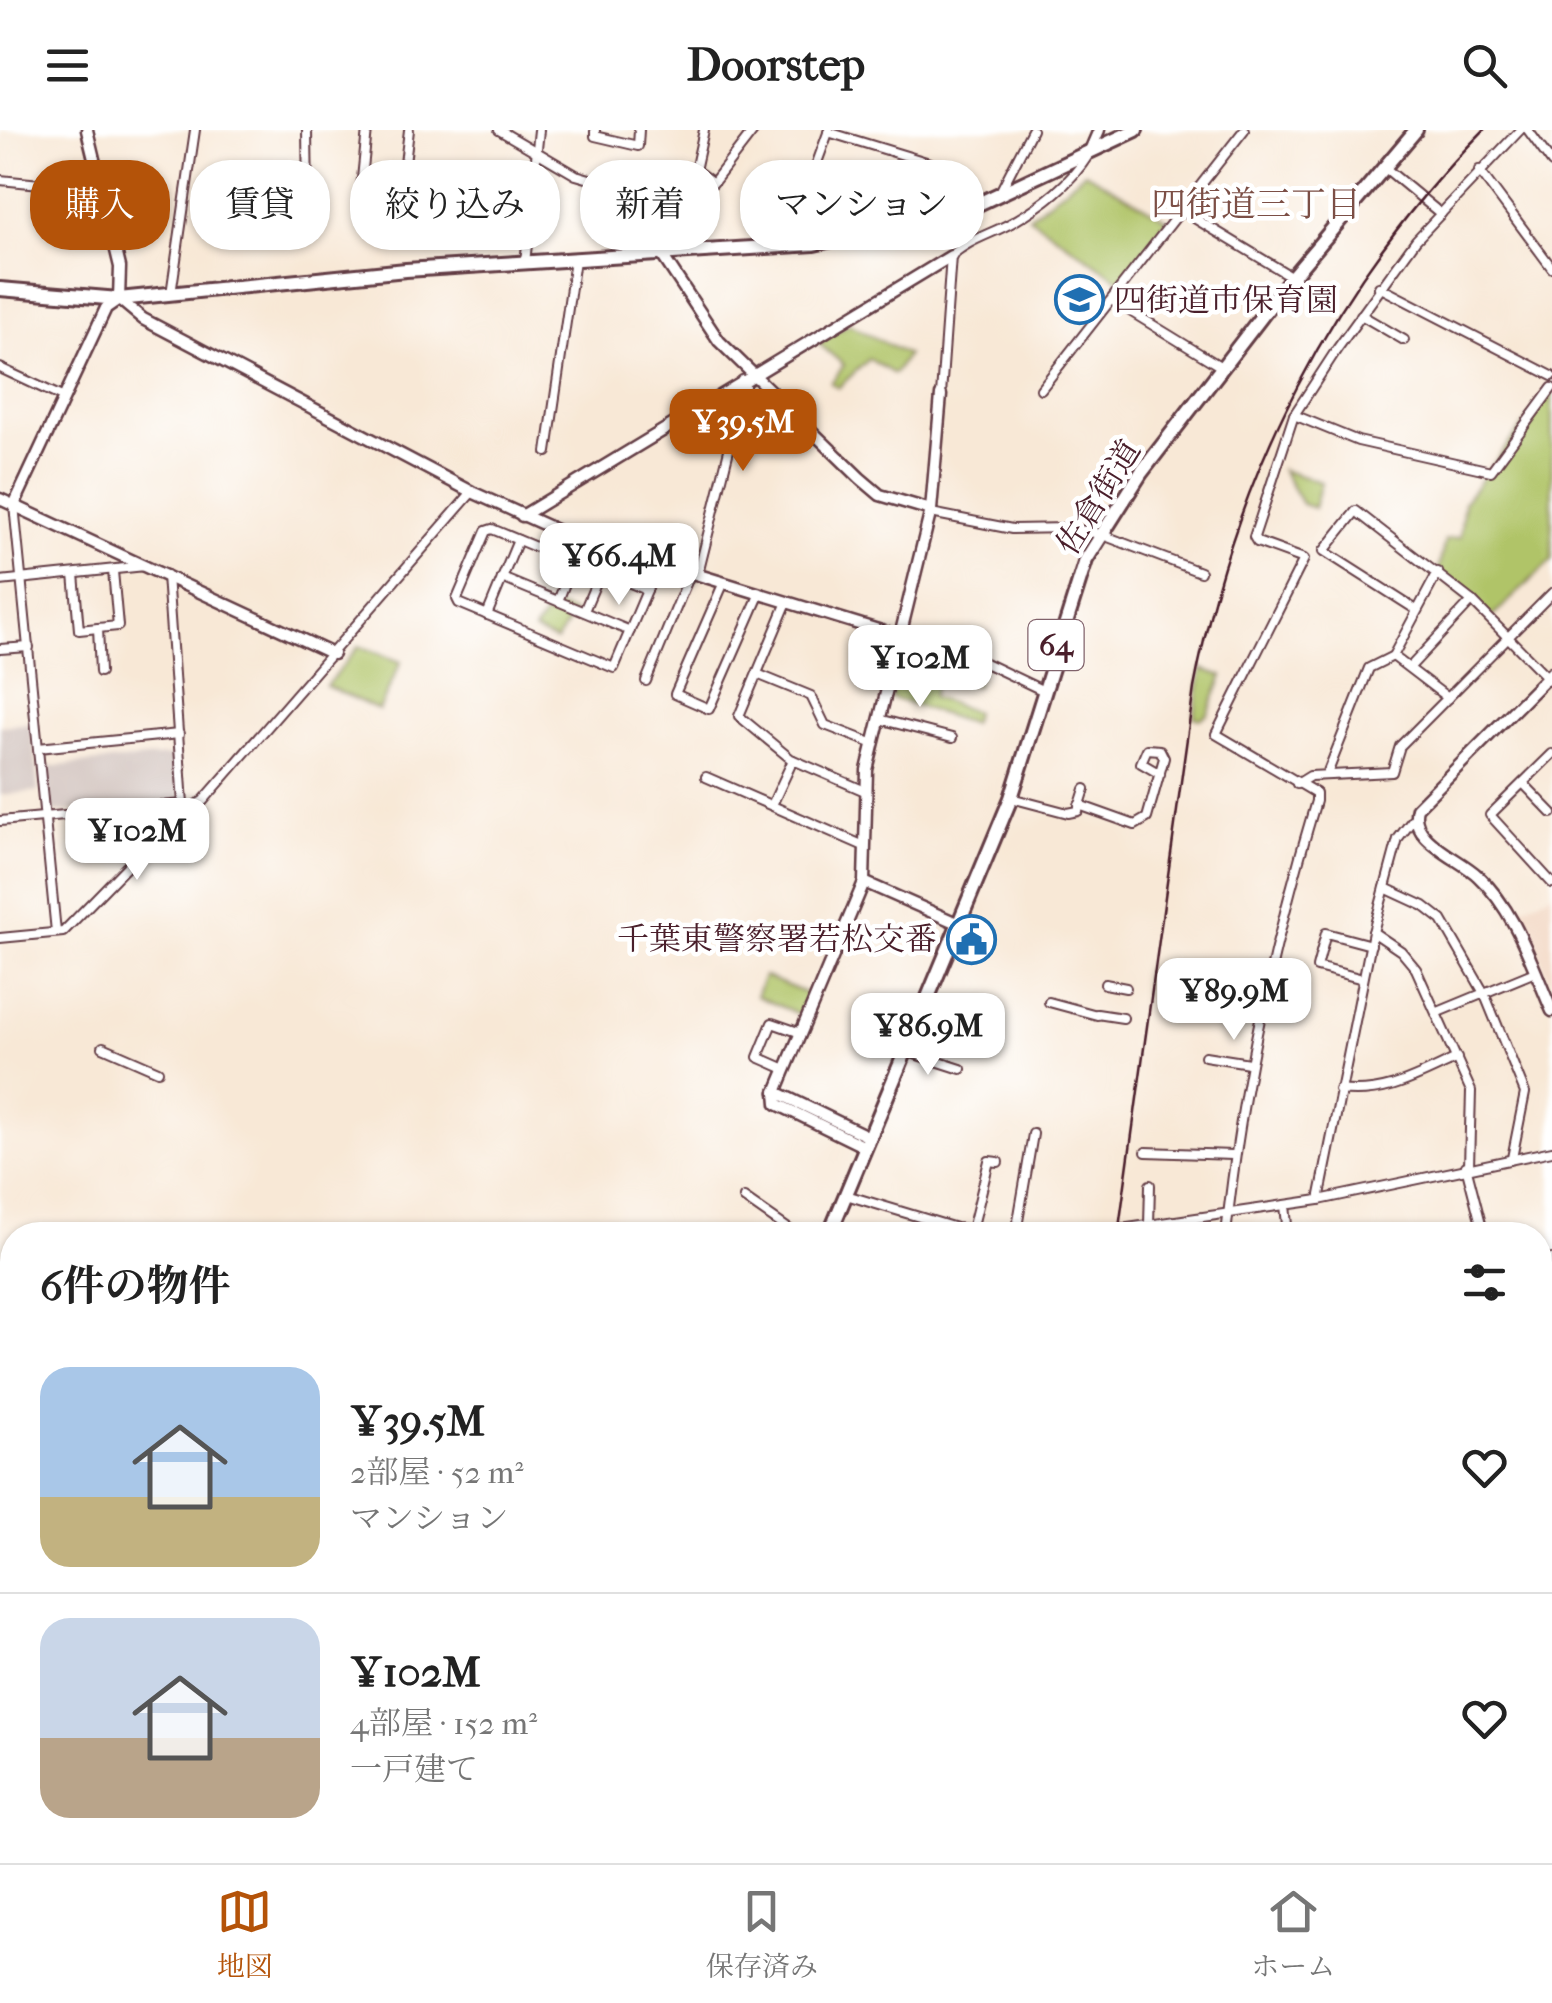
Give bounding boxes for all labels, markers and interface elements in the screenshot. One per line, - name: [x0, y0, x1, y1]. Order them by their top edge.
- icon: menu: [40, 38, 95, 93]
- icon: search: [1457, 38, 1512, 93]
- text: Doorstep: [687, 39, 865, 92]
- chip: 購入: [30, 160, 170, 250]
- chip: 賃貸: [190, 160, 330, 250]
- chip: 絞り込み: [350, 160, 560, 250]
- chip: 新着: [580, 160, 720, 250]
- chip: マンション: [740, 160, 984, 250]
- district label: 四街道三丁目: [1151, 184, 1361, 225]
- school or university icon: 四街道市保育園: [1053, 274, 1105, 326]
- place label: 四街道市保育園: [1114, 282, 1338, 319]
- pin: ¥39.5M: [662, 389, 824, 474]
- text: ¥39.5M: [692, 403, 794, 440]
- street label: 佐倉街道: [1049, 433, 1148, 561]
- pin: ¥66.4M: [538, 523, 700, 608]
- text: ¥66.4M: [562, 537, 676, 574]
- road number: 64: [1028, 620, 1084, 670]
- pin: ¥102M: [850, 625, 990, 710]
- text: ¥102M: [870, 639, 970, 676]
- pin: ¥102M: [67, 798, 207, 883]
- text: ¥102M: [87, 812, 187, 849]
- public building icon: 千葉東警察署若松交番: [946, 913, 998, 965]
- place label: 千葉東警察署若松交番: [617, 921, 937, 958]
- pin: ¥89.9M: [1153, 958, 1315, 1043]
- text: ¥89.9M: [1179, 972, 1289, 1009]
- pin: ¥86.9M: [847, 993, 1009, 1078]
- text: ¥86.9M: [873, 1007, 983, 1044]
- icon: filters: [1457, 1255, 1512, 1310]
- text: 6件の物件: [40, 1262, 231, 1311]
- text: ¥39.5M: [350, 1397, 485, 1446]
- icon: home: [120, 1407, 240, 1527]
- icon: heart: [1457, 1440, 1512, 1495]
- text: 2部屋 · 52 m²: [350, 1454, 523, 1491]
- text: マンション: [350, 1500, 509, 1537]
- text: ¥102M: [350, 1648, 481, 1697]
- icon: home: [120, 1658, 240, 1778]
- icon: heart: [1457, 1691, 1512, 1746]
- text: 4部屋 · 152 m²: [350, 1705, 537, 1742]
- text: 一戸建て: [350, 1751, 478, 1788]
- tab: 地図: [217, 1884, 273, 1984]
- tab: 保存済み: [706, 1884, 818, 1984]
- tab: ホーム: [1251, 1884, 1335, 1984]

